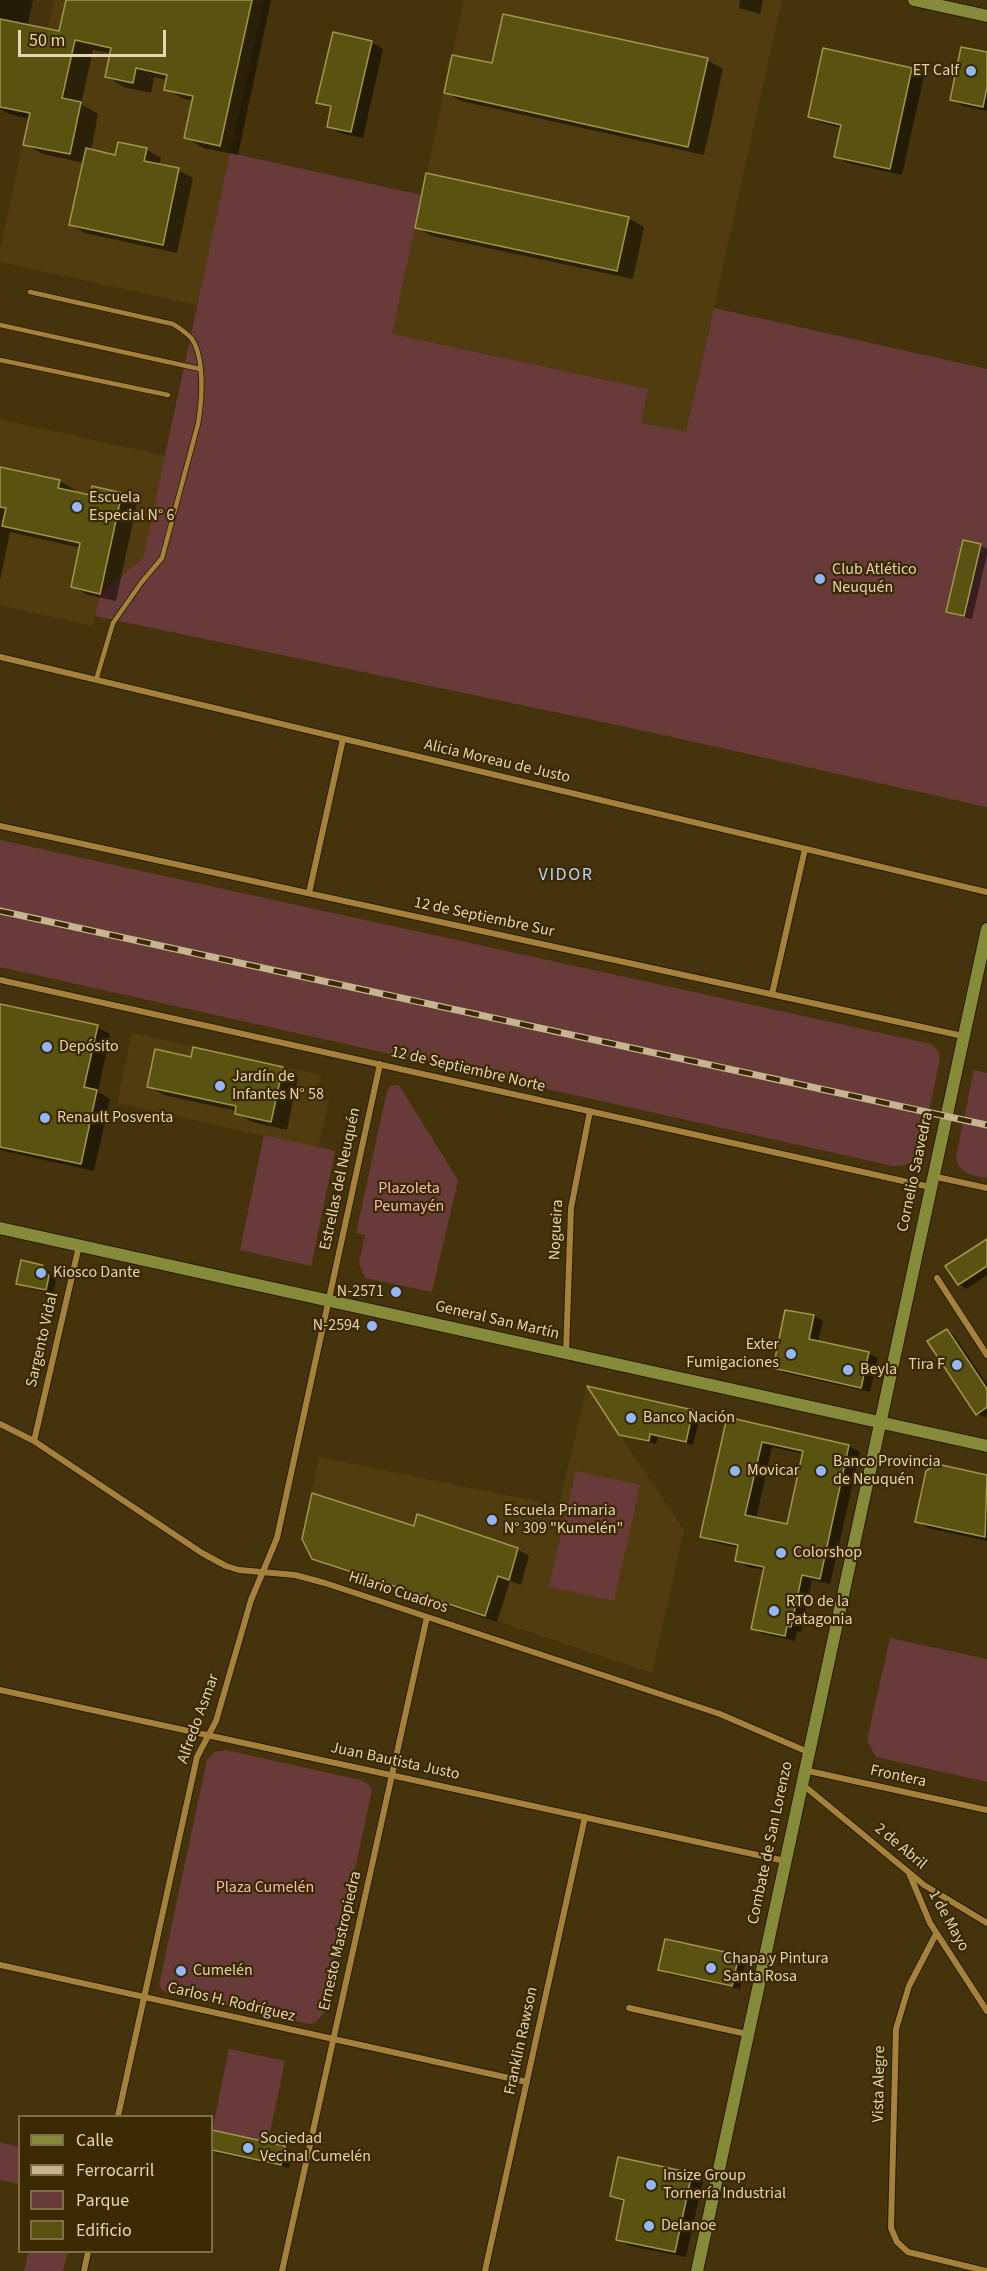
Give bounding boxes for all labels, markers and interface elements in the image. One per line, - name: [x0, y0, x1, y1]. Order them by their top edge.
- scale bar: [21, 18, 170, 56]
- text: 50 m: [29, 28, 65, 53]
- place label: ET Calf: [913, 61, 959, 81]
- marker: ET Calf: [964, 64, 978, 78]
- place label: Escuela Especial N° 6: [89, 488, 174, 526]
- marker: Escuela Especial N° 6: [70, 500, 84, 514]
- place label: Club Atlético Neuquén: [832, 560, 917, 598]
- marker: Club Atlético Neuquén: [813, 572, 827, 586]
- street label: Alicia Moreau de Justo: [422, 736, 572, 788]
- district label: VIDOR: [539, 865, 593, 887]
- street label: 12 de Septiembre Sur: [412, 894, 556, 942]
- place label: Depósito: [59, 1037, 119, 1057]
- marker: Depósito: [40, 1040, 54, 1054]
- street label: 12 de Septiembre Norte: [389, 1043, 547, 1097]
- place label: Jardín de Infantes N° 58: [232, 1067, 324, 1105]
- marker: Jardín de Infantes N° 58: [213, 1079, 227, 1093]
- street label: Estrellas del Neuquén: [317, 1106, 365, 1252]
- place label: Renault Posventa: [57, 1108, 173, 1128]
- street label: Cornelio Saavedra: [894, 1110, 938, 1234]
- marker: Renault Posventa: [38, 1111, 52, 1125]
- park label: Plazoleta Peumayén: [374, 1179, 444, 1217]
- street label: Nogueira: [546, 1199, 568, 1261]
- place label: Kiosco Dante: [53, 1263, 140, 1283]
- marker: Kiosco Dante: [34, 1266, 48, 1280]
- place label: N-2571: [337, 1282, 384, 1302]
- marker: N-2571: [389, 1285, 403, 1299]
- street label: Sargento Vidal: [23, 1291, 63, 1389]
- street label: General San Martín: [433, 1297, 561, 1345]
- place label: N-2594: [313, 1316, 360, 1336]
- marker: N-2594: [365, 1319, 379, 1333]
- place label: Exter Fumigaciones: [686, 1335, 779, 1373]
- marker: Exter Fumigaciones: [784, 1347, 798, 1361]
- place label: Tira F: [908, 1355, 945, 1375]
- marker: Tira F: [950, 1358, 964, 1372]
- place label: Beyla: [860, 1360, 897, 1380]
- marker: Beyla: [841, 1363, 855, 1377]
- place label: Banco Nación: [643, 1408, 735, 1428]
- marker: Banco Nación: [624, 1411, 638, 1425]
- place label: Banco Provincia de Neuquén: [833, 1452, 941, 1490]
- place label: Movicar: [747, 1461, 799, 1481]
- marker: Movicar: [728, 1464, 742, 1478]
- marker: Banco Provincia de Neuquén: [814, 1464, 828, 1478]
- place label: Escuela Primaria N° 309 "Kumelén": [504, 1501, 623, 1539]
- marker: Escuela Primaria N° 309 "Kumelén": [485, 1513, 499, 1527]
- place label: Colorshop: [793, 1543, 862, 1563]
- marker: Colorshop: [774, 1546, 788, 1560]
- street label: Hilario Cuadros: [346, 1568, 450, 1618]
- place label: RTO de la Patagonia: [786, 1592, 853, 1630]
- marker: RTO de la Patagonia: [767, 1604, 781, 1618]
- street label: Alfredo Asmar: [174, 1671, 224, 1767]
- street label: Juan Bautista Justo: [329, 1739, 461, 1785]
- street label: Combate de San Lorenzo: [744, 1760, 798, 1926]
- street label: Frontera: [868, 1762, 928, 1792]
- street label: 2 de Abril: [870, 1820, 930, 1874]
- street label: Ernesto Mastropiedra: [316, 1869, 366, 2013]
- park label: Plaza Cumelén: [216, 1878, 314, 1898]
- street label: 1 de Mayo: [923, 1887, 973, 1955]
- place label: Chapa y Pintura Santa Rosa: [723, 1949, 829, 1987]
- place label: Cumelén: [193, 1961, 253, 1981]
- marker: Chapa y Pintura Santa Rosa: [704, 1961, 718, 1975]
- marker: Cumelén: [174, 1964, 188, 1978]
- street label: Carlos H. Rodríguez: [165, 1979, 297, 2027]
- street label: Franklin Rawson: [501, 1985, 543, 2097]
- street label: Vista Alegre: [870, 2045, 890, 2123]
- legend: [18, 2115, 213, 2253]
- text: Calle: [76, 2128, 113, 2153]
- place label: Sociedad Vecinal Cumelén: [260, 2129, 371, 2167]
- marker: Sociedad Vecinal Cumelén: [241, 2141, 255, 2155]
- text: Ferrocarril: [76, 2158, 154, 2183]
- place label: Insize Group Tornería Industrial: [663, 2166, 786, 2204]
- marker: Insize Group Tornería Industrial: [644, 2178, 658, 2192]
- text: Parque: [76, 2188, 129, 2213]
- place label: Delanoe: [661, 2216, 716, 2236]
- text: Edificio: [76, 2218, 132, 2243]
- marker: Delanoe: [642, 2219, 656, 2233]

